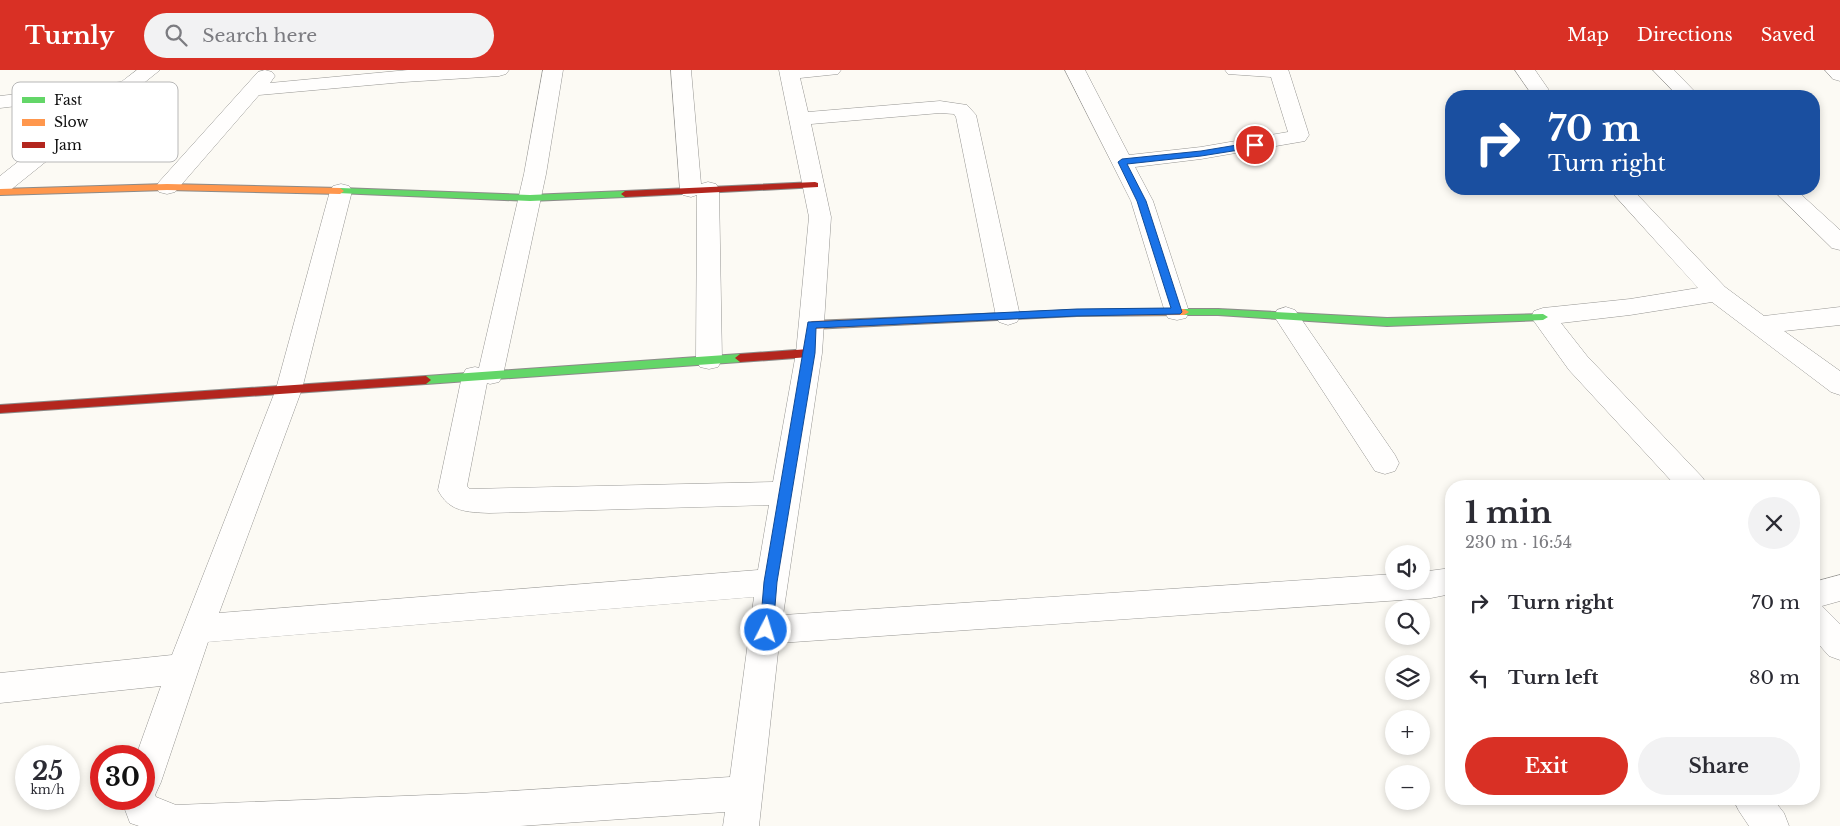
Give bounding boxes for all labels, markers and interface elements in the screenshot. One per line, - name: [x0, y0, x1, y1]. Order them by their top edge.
- search box: [144, 13, 494, 58]
- text: Turnly: [25, 21, 114, 50]
- icon: search: [162, 21, 190, 49]
- text: Search here: [202, 24, 317, 47]
- text: Map: [1567, 24, 1609, 46]
- text: Directions: [1637, 24, 1733, 46]
- text: Saved: [1761, 24, 1815, 46]
- legend: [12, 82, 178, 162]
- text: Fast: [54, 91, 83, 109]
- text: 70 m: [1548, 107, 1641, 150]
- icon: right: [1465, 110, 1530, 175]
- text: Slow: [54, 113, 88, 131]
- pin: [1234, 124, 1276, 166]
- icon: arrive: [1241, 131, 1269, 159]
- text: Jam: [52, 136, 82, 154]
- text: Turn right: [1548, 150, 1666, 177]
- text: 1 min: [1465, 494, 1552, 531]
- button: close: [1748, 497, 1800, 549]
- text: 230 m · 16:54: [1465, 532, 1572, 552]
- map controls: [1385, 545, 1430, 810]
- button: sound: [1385, 545, 1430, 590]
- icon: right: [1465, 589, 1493, 617]
- text: Turn right: [1508, 591, 1614, 614]
- text: 70 m: [1751, 591, 1800, 614]
- button: search: [1385, 600, 1430, 645]
- position arrow: [739, 603, 791, 655]
- button: layers: [1385, 655, 1430, 700]
- icon: left: [1465, 664, 1493, 692]
- text: Turn left: [1508, 666, 1599, 689]
- text: 80 m: [1749, 666, 1800, 689]
- button: +: [1385, 710, 1430, 755]
- button: Exit: [1465, 737, 1628, 795]
- button: Share: [1638, 737, 1800, 795]
- speed limit sign: 30: [90, 745, 155, 810]
- text: 25: [32, 756, 63, 787]
- button: −: [1385, 765, 1430, 810]
- text: km/h: [30, 782, 65, 797]

